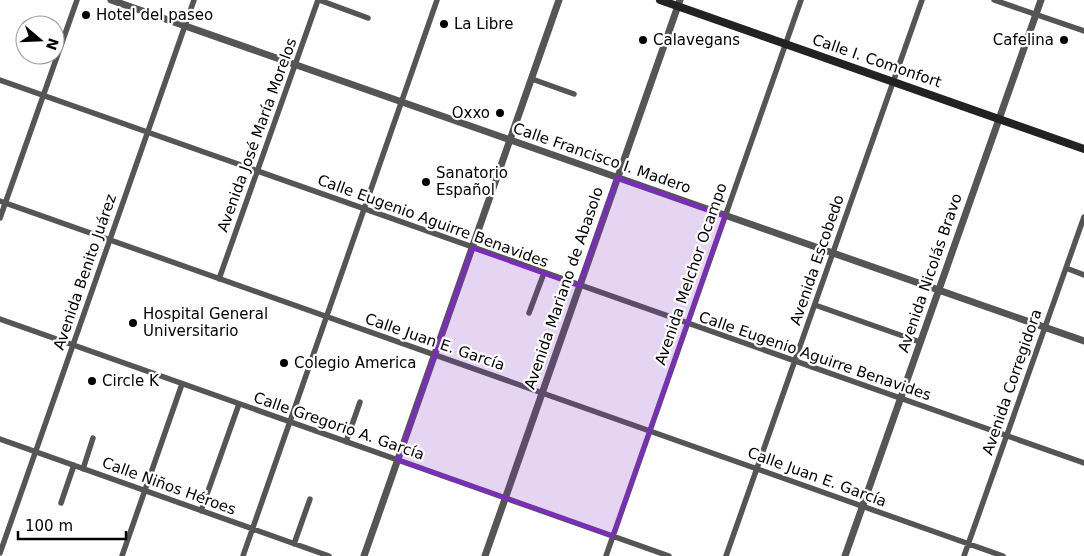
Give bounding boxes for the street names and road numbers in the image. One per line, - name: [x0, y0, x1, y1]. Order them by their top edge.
- street label: Calle I. Comonfort: [810, 30, 944, 92]
- street label: Avenida José María Morelos: [214, 36, 301, 234]
- street label: Calle Francisco I. Madero: [511, 119, 693, 197]
- street label: Calle Eugenio Aguirre Benavides: [315, 171, 551, 271]
- street label: Avenida Melchor Ocampo: [651, 181, 731, 367]
- street label: Avenida Mariano de Abasolo: [521, 185, 607, 391]
- street label: Avenida Nicolás Bravo: [894, 191, 966, 355]
- street label: Avenida Benito Juárez: [50, 192, 120, 352]
- street label: Avenida Escobedo: [786, 192, 848, 328]
- street label: Avenida Corregidora: [979, 307, 1045, 457]
- street label: Calle Eugenio Aguirre Benavides: [697, 308, 934, 404]
- street label: Calle Juan E. García: [363, 310, 507, 374]
- street label: Calle Gregorio A. García: [251, 388, 427, 464]
- street label: Calle Juan E. García: [745, 443, 889, 511]
- street label: Calle Niños Héroes: [100, 453, 239, 519]

